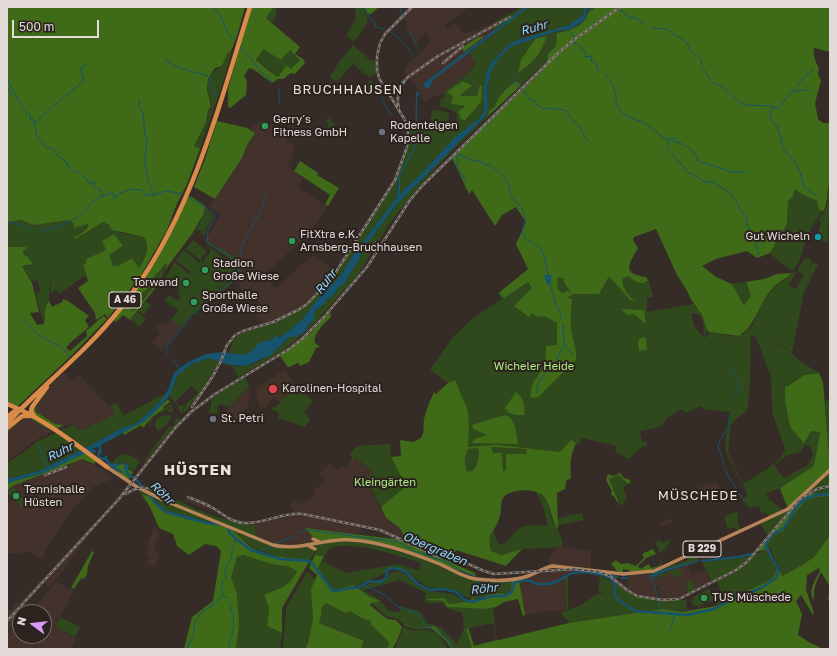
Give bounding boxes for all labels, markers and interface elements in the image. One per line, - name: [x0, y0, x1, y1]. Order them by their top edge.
- scale bar: [14, 12, 101, 38]
- water label: Ruhr: [519, 18, 549, 38]
- text: 500 m: [19, 19, 54, 34]
- district label: BRUCHHAUSEN: [293, 82, 403, 98]
- place label: Gerry´s Fitness GmbH: [273, 113, 347, 139]
- place label: Rodentelgen Kapelle: [390, 119, 458, 145]
- marker: Gerry´s Fitness GmbH: [260, 121, 270, 131]
- marker: Rodentelgen Kapelle: [377, 127, 387, 137]
- place label: FitXtra e.K. Arnsberg-Bruchhausen: [300, 228, 422, 254]
- place label: Gut Wicheln: [746, 230, 810, 244]
- marker: Gut Wicheln: [813, 232, 823, 242]
- marker: FitXtra e.K. Arnsberg-Bruchhausen: [287, 236, 297, 246]
- place label: Stadion Große Wiese: [213, 257, 279, 283]
- marker: Stadion Große Wiese: [200, 265, 210, 275]
- water label: Ruhr: [312, 267, 340, 297]
- place label: Torwand: [133, 276, 178, 290]
- marker: Torwand: [181, 278, 191, 288]
- place label: Sporthalle Große Wiese: [202, 289, 268, 315]
- road number: A 46: [109, 292, 141, 308]
- marker: Sporthalle Große Wiese: [189, 297, 199, 307]
- park label: Wicheler Heide: [494, 360, 574, 374]
- place label: Karolinen-Hospital: [282, 382, 382, 396]
- marker: Karolinen-Hospital: [267, 383, 279, 395]
- place label: St. Petri: [221, 412, 264, 426]
- marker: St. Petri: [208, 414, 218, 424]
- water label: Ruhr: [45, 440, 75, 464]
- district label: HÜSTEN: [164, 461, 232, 479]
- park label: Kleingärten: [354, 476, 416, 490]
- water label: Röhr: [147, 478, 177, 508]
- place label: Tennishalle Hüsten: [24, 483, 85, 509]
- district label: MÜSCHEDE: [658, 488, 738, 504]
- marker: Tennishalle Hüsten: [11, 491, 21, 501]
- water label: Obergraben: [401, 529, 469, 569]
- road number: B 229: [683, 541, 721, 557]
- water label: Röhr: [470, 580, 498, 598]
- place label: TUS Müschede: [712, 591, 791, 605]
- marker: TUS Müschede: [699, 593, 709, 603]
- north arrow: [12, 604, 52, 644]
- text: N: [14, 615, 28, 627]

